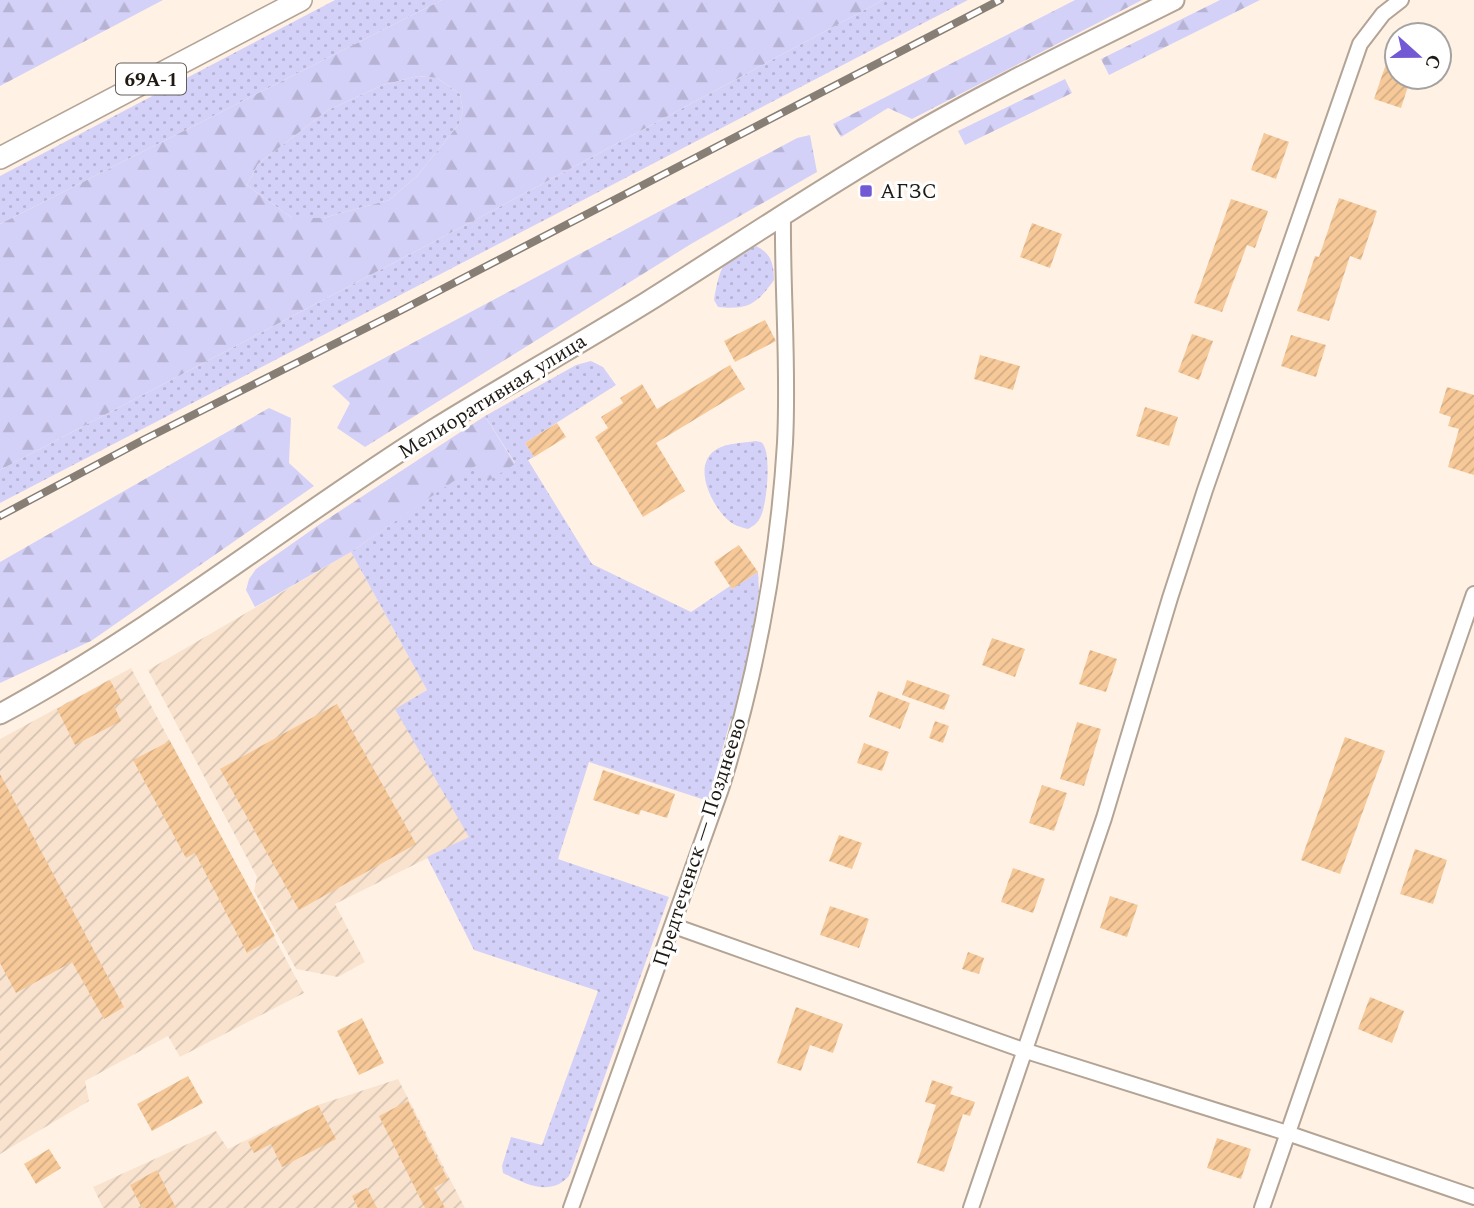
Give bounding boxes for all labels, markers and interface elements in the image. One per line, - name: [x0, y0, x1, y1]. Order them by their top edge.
- north arrow: [1383, 21, 1453, 91]
- text: С: [1417, 50, 1448, 73]
- road number: 69А-1: [116, 64, 186, 94]
- place label: АГЗС: [880, 176, 937, 208]
- marker: АГЗС: [858, 183, 874, 199]
- street label: Мелиоративная улица: [392, 325, 594, 468]
- street label: Предтеченск — Позднеево: [644, 713, 755, 971]

